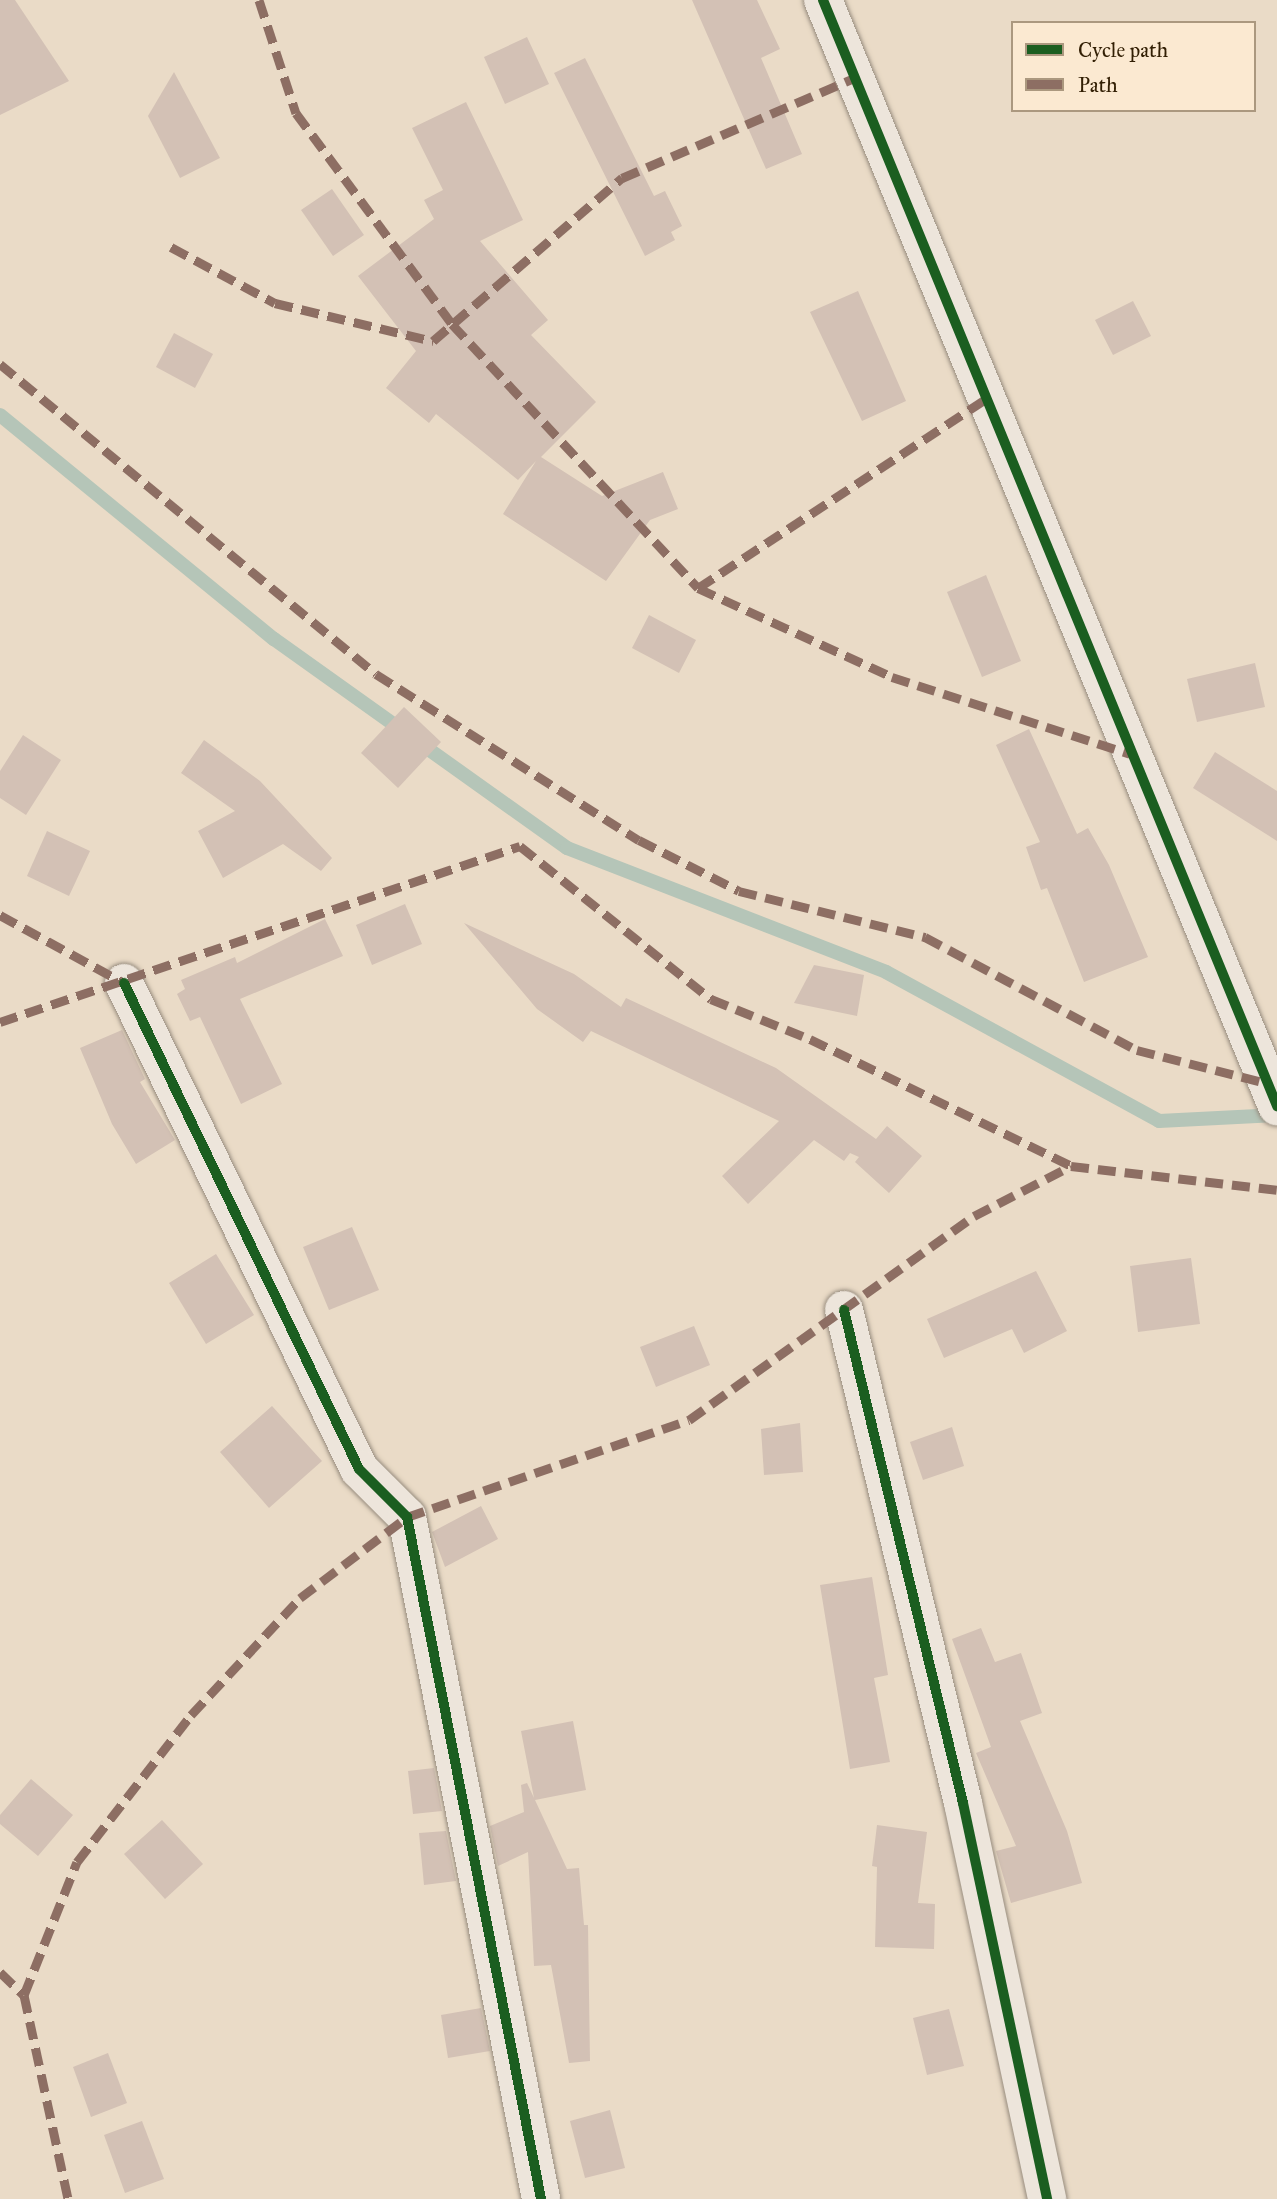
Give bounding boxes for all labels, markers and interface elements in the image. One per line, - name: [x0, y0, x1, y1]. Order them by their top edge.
- legend: [1011, 21, 1256, 112]
- text: Cycle path: [1078, 37, 1168, 63]
- text: Path: [1078, 72, 1118, 98]

